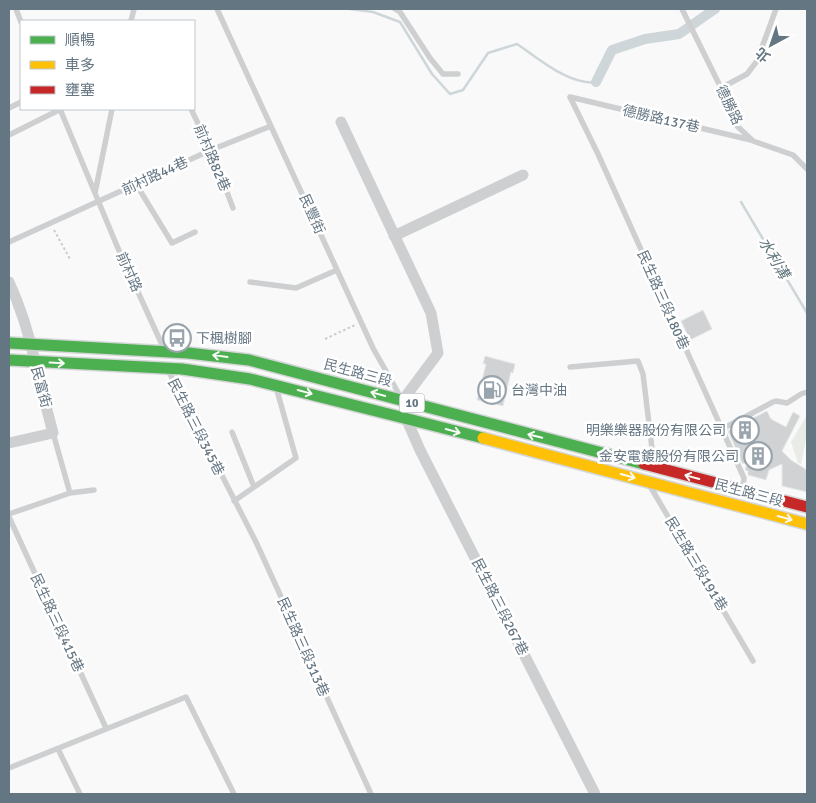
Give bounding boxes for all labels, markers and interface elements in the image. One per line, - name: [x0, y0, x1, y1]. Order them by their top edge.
- legend: [20, 20, 195, 110]
- north arrow: [746, 20, 796, 70]
- text: 順暢: [65, 31, 95, 49]
- text: 北: [752, 44, 774, 66]
- text: 車多: [65, 56, 95, 74]
- text: 壅塞: [65, 81, 95, 99]
- street label: 德勝路: [712, 82, 746, 128]
- street label: 德勝路137巷: [621, 102, 701, 136]
- street label: 前村路82巷: [190, 122, 234, 194]
- street label: 前村路44巷: [119, 153, 191, 199]
- street label: 民豐街: [296, 191, 328, 237]
- water label: 水利溝: [755, 234, 794, 284]
- street label: 民生路三段180巷: [634, 248, 692, 352]
- street label: 前村路: [113, 249, 145, 295]
- bus stop icon: 下楓樹腳: [162, 323, 192, 353]
- place label: 下楓樹腳: [196, 330, 252, 347]
- one-way arrow: [213, 351, 229, 361]
- street label: 民生路三段: [322, 356, 394, 390]
- one-way arrow: [49, 358, 65, 367]
- street label: 民富街: [27, 365, 55, 409]
- fuel station icon: 台灣中油: [477, 375, 507, 405]
- street label: 民生路三段345巷: [164, 376, 228, 478]
- place label: 台灣中油: [511, 382, 567, 399]
- one-way arrow: [296, 387, 312, 397]
- one-way arrow: [371, 389, 387, 398]
- road number: 10: [400, 393, 424, 412]
- building icon: 明樂樂器股份有限公司: [730, 415, 760, 445]
- place label: 明樂樂器股份有限公司: [586, 422, 726, 439]
- one-way arrow: [445, 426, 461, 436]
- one-way arrow: [528, 431, 544, 440]
- building icon: 金安電鍍股份有限公司: [743, 441, 773, 471]
- place label: 金安電鍍股份有限公司: [599, 448, 739, 465]
- one-way arrow: [685, 471, 701, 481]
- one-way arrow: [619, 472, 635, 481]
- street label: 民生路三段: [713, 476, 785, 510]
- one-way arrow: [776, 513, 792, 523]
- street label: 民生路三段191巷: [661, 514, 731, 614]
- street label: 民生路三段267巷: [468, 556, 532, 658]
- street label: 民生路三段415巷: [27, 571, 87, 675]
- street label: 民生路三段313巷: [274, 595, 332, 699]

